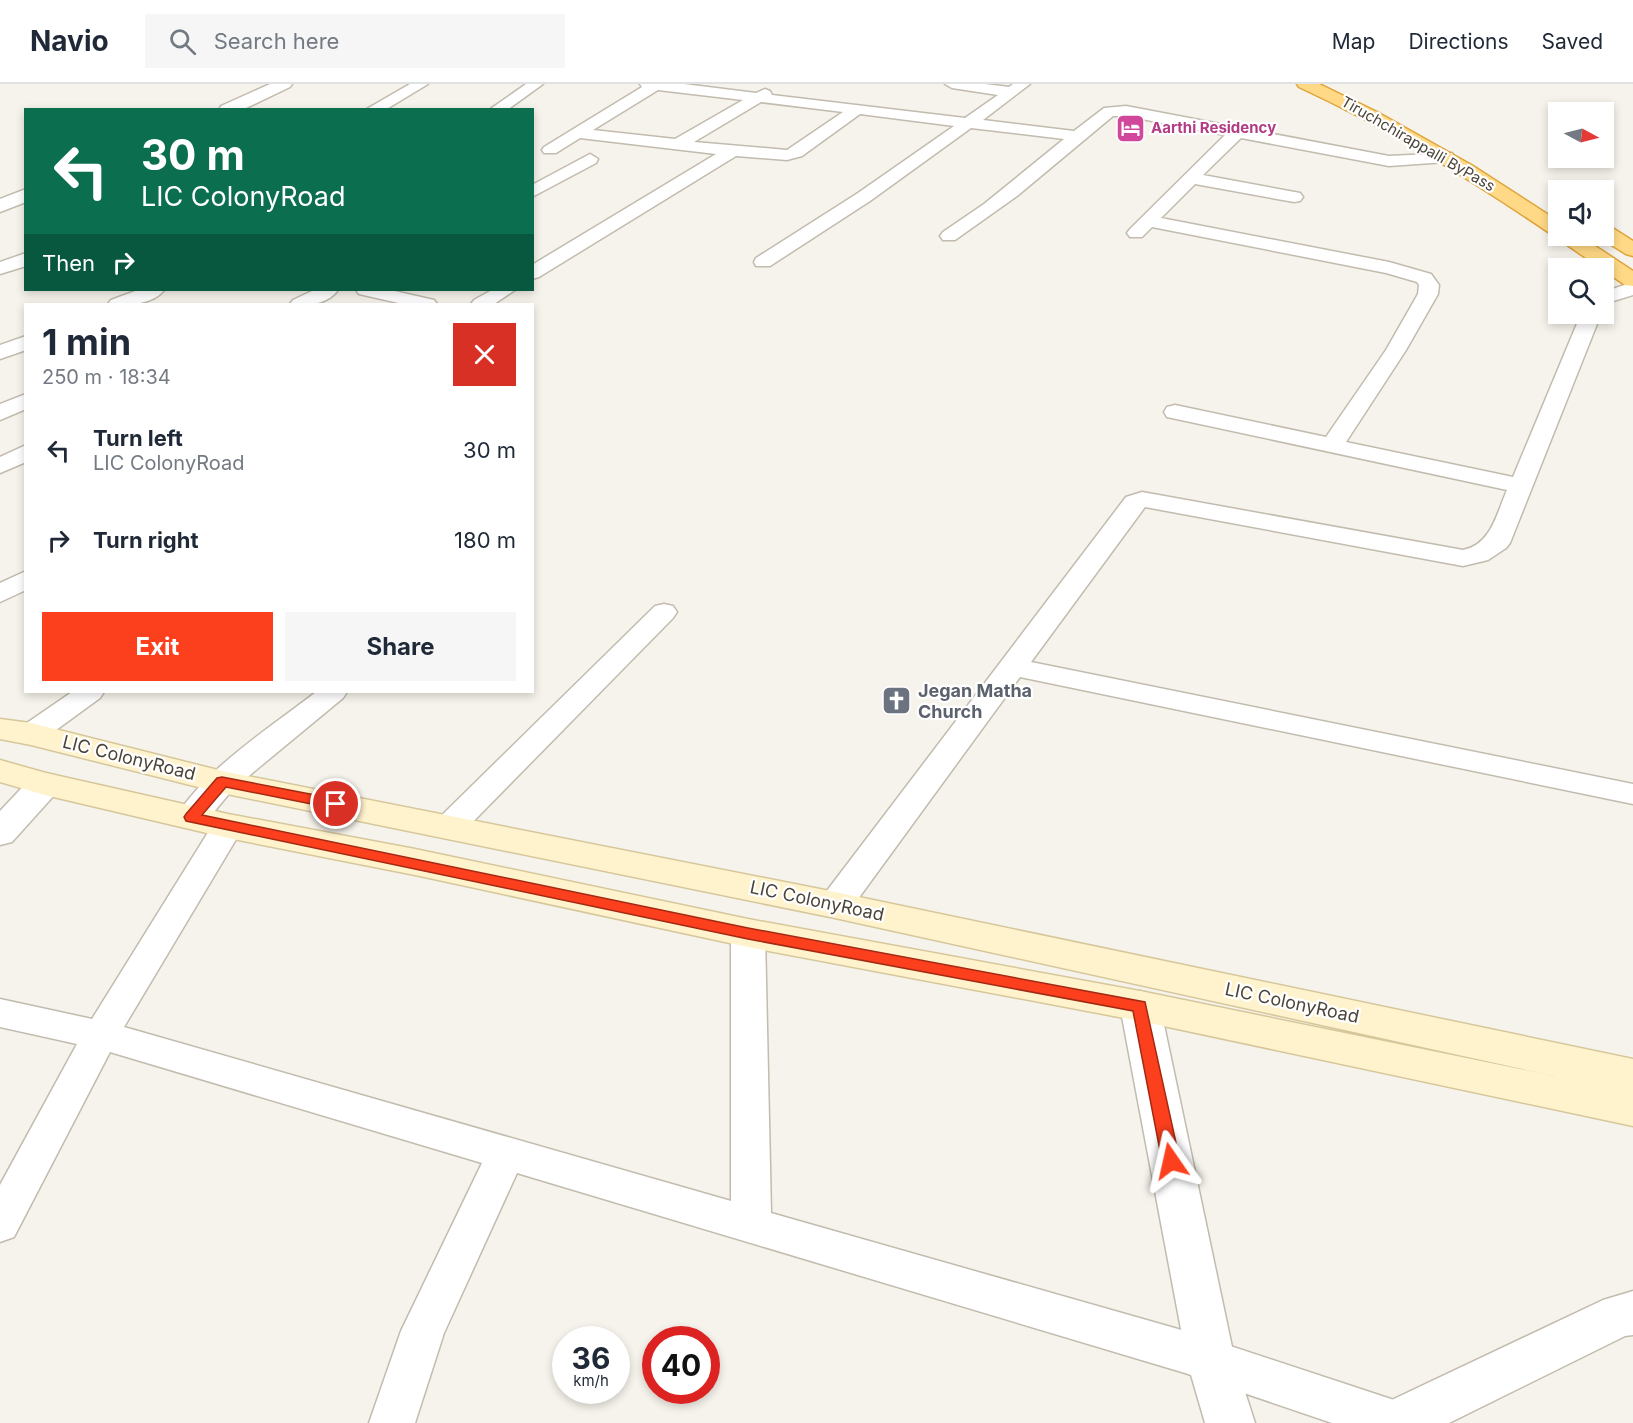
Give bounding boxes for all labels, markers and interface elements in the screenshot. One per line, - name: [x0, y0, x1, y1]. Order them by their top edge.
- search box: [145, 14, 565, 68]
- text: Navio: [30, 24, 109, 58]
- icon: search: [166, 25, 199, 58]
- text: Search here: [214, 28, 339, 54]
- text: Map: [1332, 29, 1375, 54]
- text: Directions: [1408, 29, 1509, 54]
- text: Saved: [1542, 29, 1603, 54]
- street label: Tiruchchirappalli ByPass: [1338, 92, 1499, 195]
- north arrow: [1548, 102, 1614, 168]
- map controls: [1548, 102, 1614, 324]
- hotel icon: Aarthi Residency: [1114, 112, 1146, 144]
- place label: Aarthi Residency: [1151, 118, 1276, 137]
- text: 30 m: [141, 129, 245, 180]
- icon: left: [42, 132, 120, 210]
- text: LIC ColonyRoad: [141, 180, 345, 213]
- button: sound: [1548, 180, 1614, 246]
- icon: right: [107, 246, 140, 279]
- text: Then: [42, 250, 95, 276]
- button: search: [1548, 258, 1614, 324]
- text: 1 min: [42, 320, 131, 364]
- button: close: [453, 323, 516, 386]
- text: 250 m · 18:34: [42, 365, 171, 389]
- text: Turn left: [93, 425, 183, 451]
- icon: left: [42, 434, 75, 467]
- text: 30 m: [463, 437, 516, 463]
- text: LIC ColonyRoad: [93, 451, 244, 475]
- icon: right: [42, 524, 75, 557]
- text: Turn right: [93, 527, 199, 553]
- text: 180 m: [454, 527, 516, 553]
- button: Exit: [42, 612, 273, 681]
- button: Share: [285, 612, 516, 681]
- place label: Jegan Matha Church: [918, 680, 1032, 722]
- church icon: Jegan Matha Church: [881, 685, 913, 717]
- street label: LIC ColonyRoad: [60, 731, 198, 784]
- pin: [310, 778, 361, 829]
- icon: arrive: [319, 787, 352, 820]
- street label: LIC ColonyRoad: [748, 876, 886, 925]
- street label: LIC ColonyRoad: [1223, 978, 1361, 1027]
- position arrow: [1139, 1129, 1203, 1193]
- speed limit sign: 40: [642, 1326, 720, 1404]
- text: 36: [572, 1340, 610, 1376]
- text: km/h: [573, 1371, 609, 1390]

